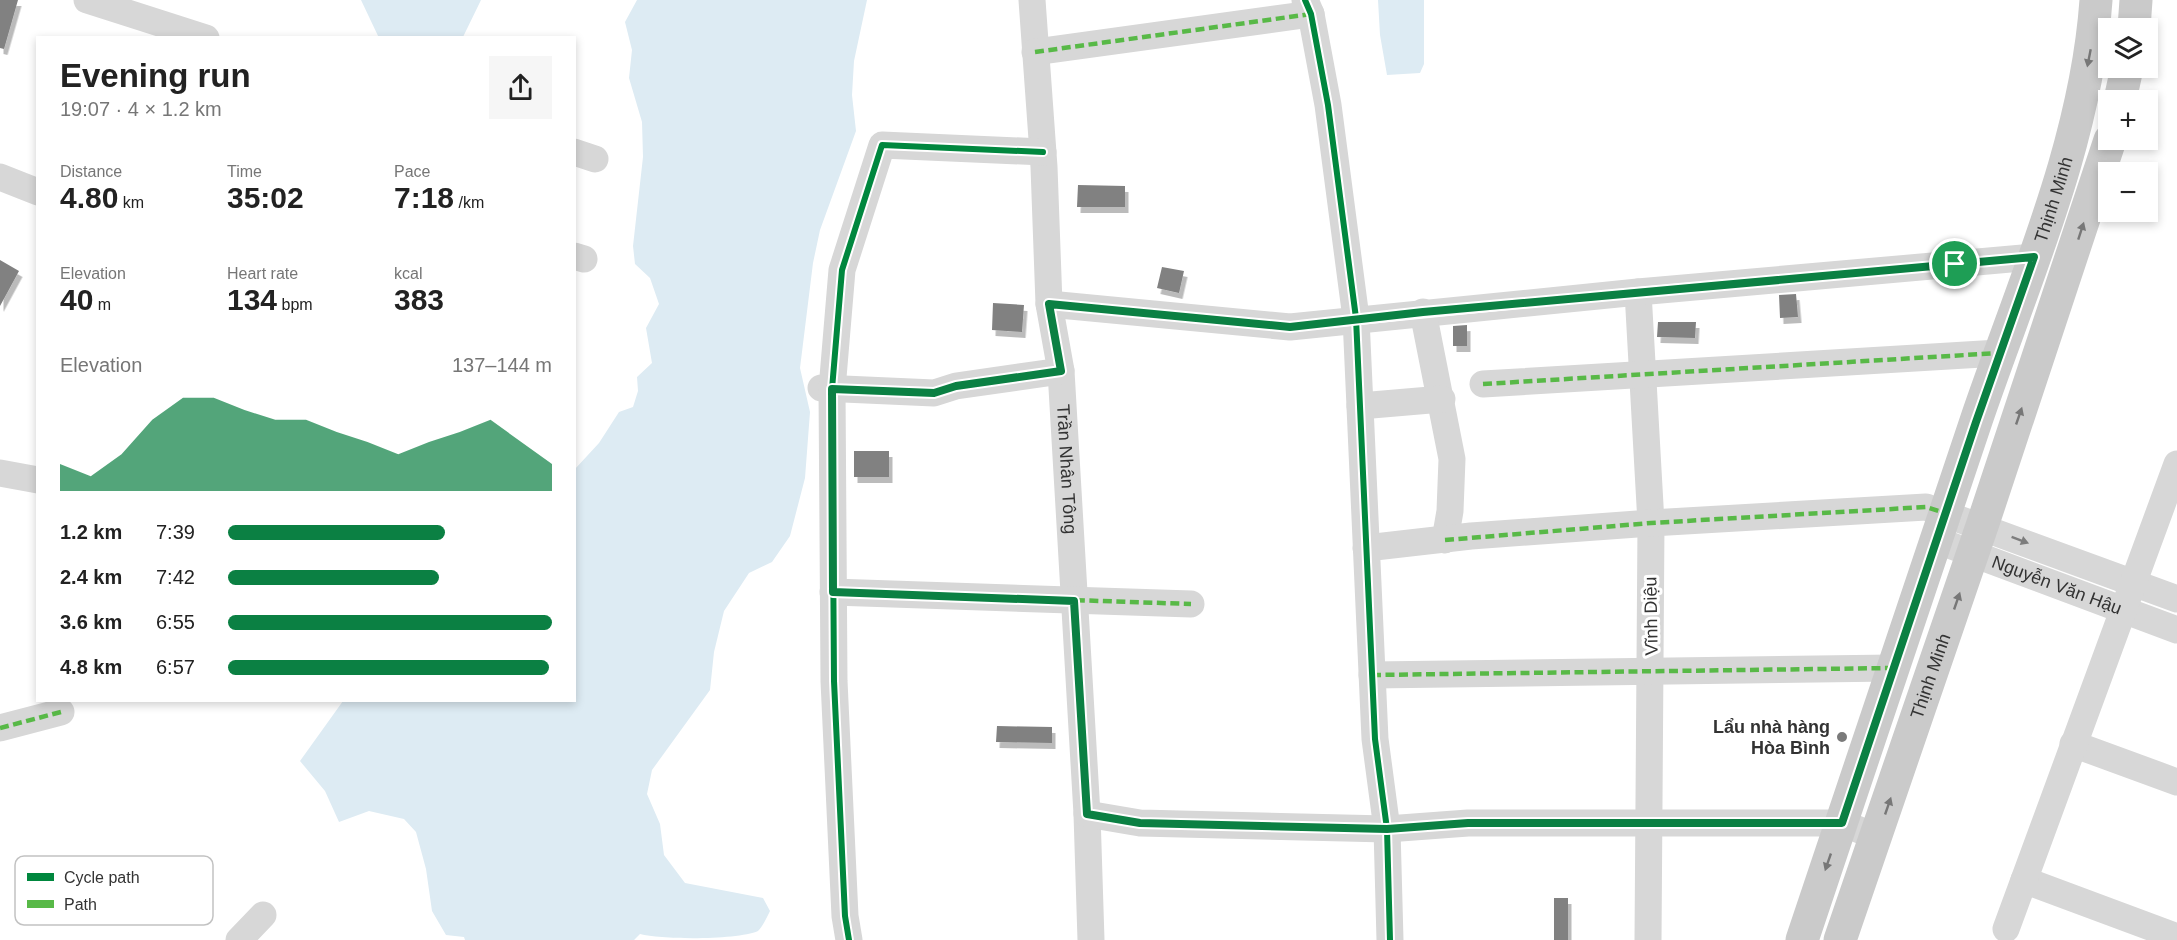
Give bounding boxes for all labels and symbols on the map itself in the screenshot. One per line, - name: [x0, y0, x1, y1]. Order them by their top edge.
- one-way arrow: [2084, 49, 2093, 68]
- street label: Thịnh Minh: [2031, 154, 2077, 245]
- one-way arrow: [2076, 222, 2086, 240]
- pin: [1929, 238, 1980, 289]
- street label: Trần Nhân Tông: [1053, 404, 1081, 535]
- one-way arrow: [2015, 407, 2024, 425]
- one-way arrow: [2011, 536, 2029, 546]
- street label: Nguyễn Văn Hậu: [1989, 552, 2125, 618]
- street label: Vĩnh Diệu: [1640, 576, 1662, 656]
- one-way arrow: [1952, 592, 1962, 610]
- street label: Thịnh Minh: [1907, 631, 1954, 721]
- place label: Lẩu nhà hàng Hòa Bình: [1713, 717, 1830, 758]
- marker: Lẩu nhà hàng Hòa Bình: [1835, 730, 1849, 744]
- one-way arrow: [1883, 797, 1893, 815]
- one-way arrow: [1823, 853, 1833, 871]
- legend: [15, 856, 213, 925]
- text: Cycle path: [64, 869, 140, 886]
- text: Path: [64, 896, 97, 913]

